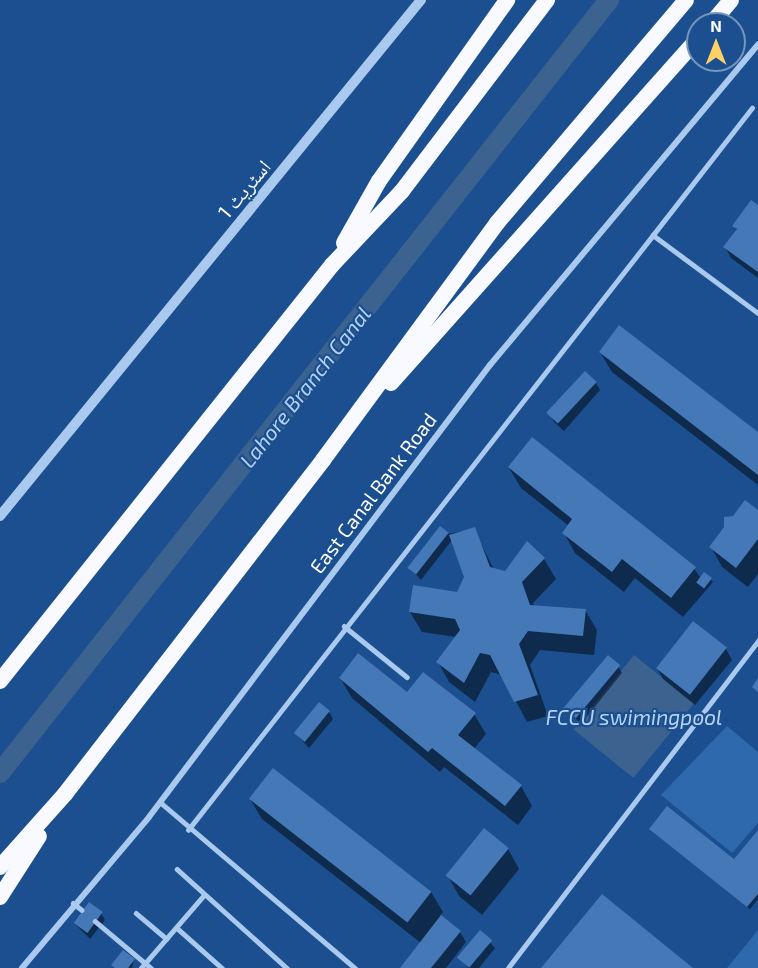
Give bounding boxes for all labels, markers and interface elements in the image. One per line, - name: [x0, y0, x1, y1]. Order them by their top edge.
- north arrow: [686, 12, 746, 72]
- text: N: [710, 16, 722, 35]
- street label: اسٹریٹ 1: [213, 155, 275, 223]
- water label: Lahore Branch Canal: [234, 302, 376, 472]
- street label: East Canal Bank Road: [305, 408, 441, 578]
- water label: FCCU swimingpool: [546, 704, 722, 730]

